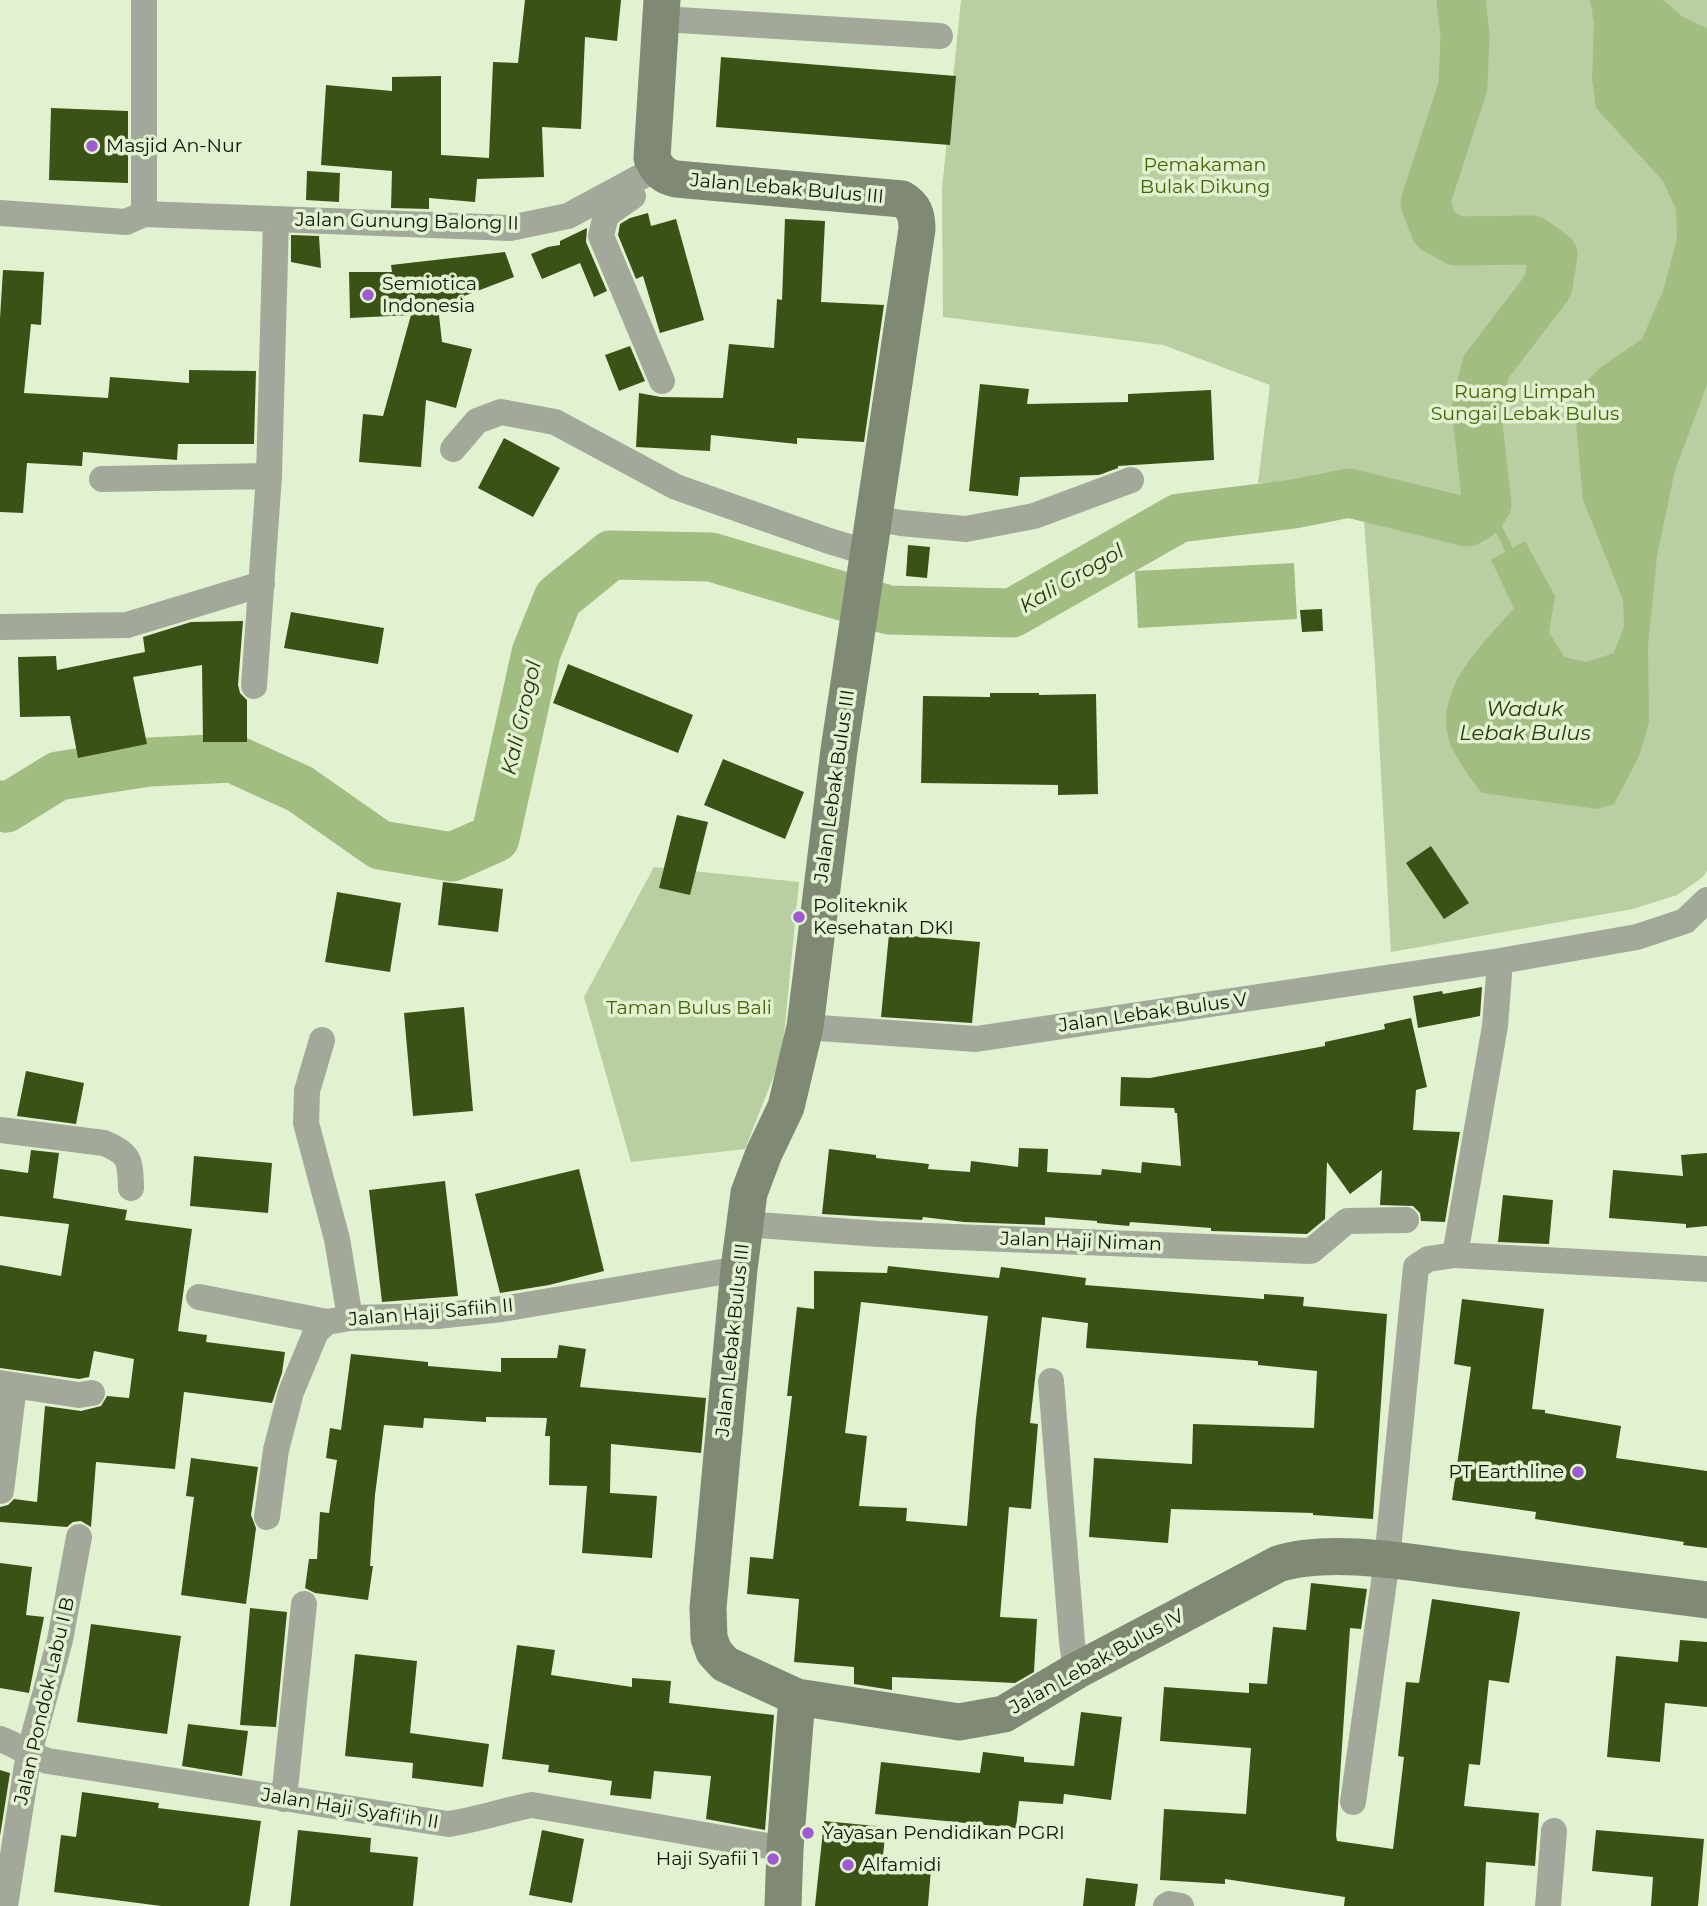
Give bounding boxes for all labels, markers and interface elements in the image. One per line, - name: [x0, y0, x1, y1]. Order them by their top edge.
- place label: Masjid An-Nur: [106, 135, 242, 157]
- marker: Masjid An-Nur: [84, 138, 100, 154]
- park label: Pemakaman Bulak Dikung: [1140, 154, 1270, 198]
- street label: Jalan Lebak Bulus III: [689, 169, 885, 209]
- street label: Jalan Gunung Balong II: [295, 209, 519, 235]
- place label: Semiotica Indonesia: [382, 273, 477, 317]
- marker: Semiotica Indonesia: [360, 287, 376, 303]
- park label: Ruang Limpah Sungai Lebak Bulus: [1431, 381, 1619, 425]
- water label: Kali Grogol: [1015, 539, 1129, 619]
- water label: Kali Grogol: [497, 659, 547, 777]
- street label: Jalan Lebak Bulus III: [810, 688, 860, 884]
- water label: Waduk Lebak Bulus: [1459, 697, 1591, 747]
- place label: Politeknik Kesehatan DKI: [813, 895, 954, 939]
- marker: Politeknik Kesehatan DKI: [791, 909, 807, 925]
- street label: Jalan Lebak Bulus V: [1057, 988, 1249, 1038]
- park label: Taman Bulus Bali: [606, 997, 772, 1019]
- street label: Jalan Haji Niman: [1000, 1228, 1162, 1256]
- street label: Jalan Lebak Bulus III: [712, 1242, 754, 1438]
- street label: Jalan Haji Safiih II: [347, 1294, 515, 1332]
- place label: PT Earthline: [1448, 1461, 1564, 1483]
- marker: PT Earthline: [1570, 1464, 1586, 1480]
- street label: Jalan Pondok Labu I B: [10, 1595, 80, 1807]
- street label: Jalan Lebak Bulus IV: [1006, 1605, 1188, 1719]
- street label: Jalan Haji Syafi'ih II: [260, 1784, 440, 1834]
- place label: Yayasan Pendidikan PGRI: [822, 1822, 1065, 1844]
- marker: Yayasan Pendidikan PGRI: [800, 1825, 816, 1841]
- place label: Haji Syafii 1: [656, 1848, 759, 1870]
- marker: Haji Syafii 1: [765, 1851, 781, 1867]
- place label: Alfamidi: [862, 1854, 941, 1876]
- marker: Alfamidi: [840, 1857, 856, 1873]

